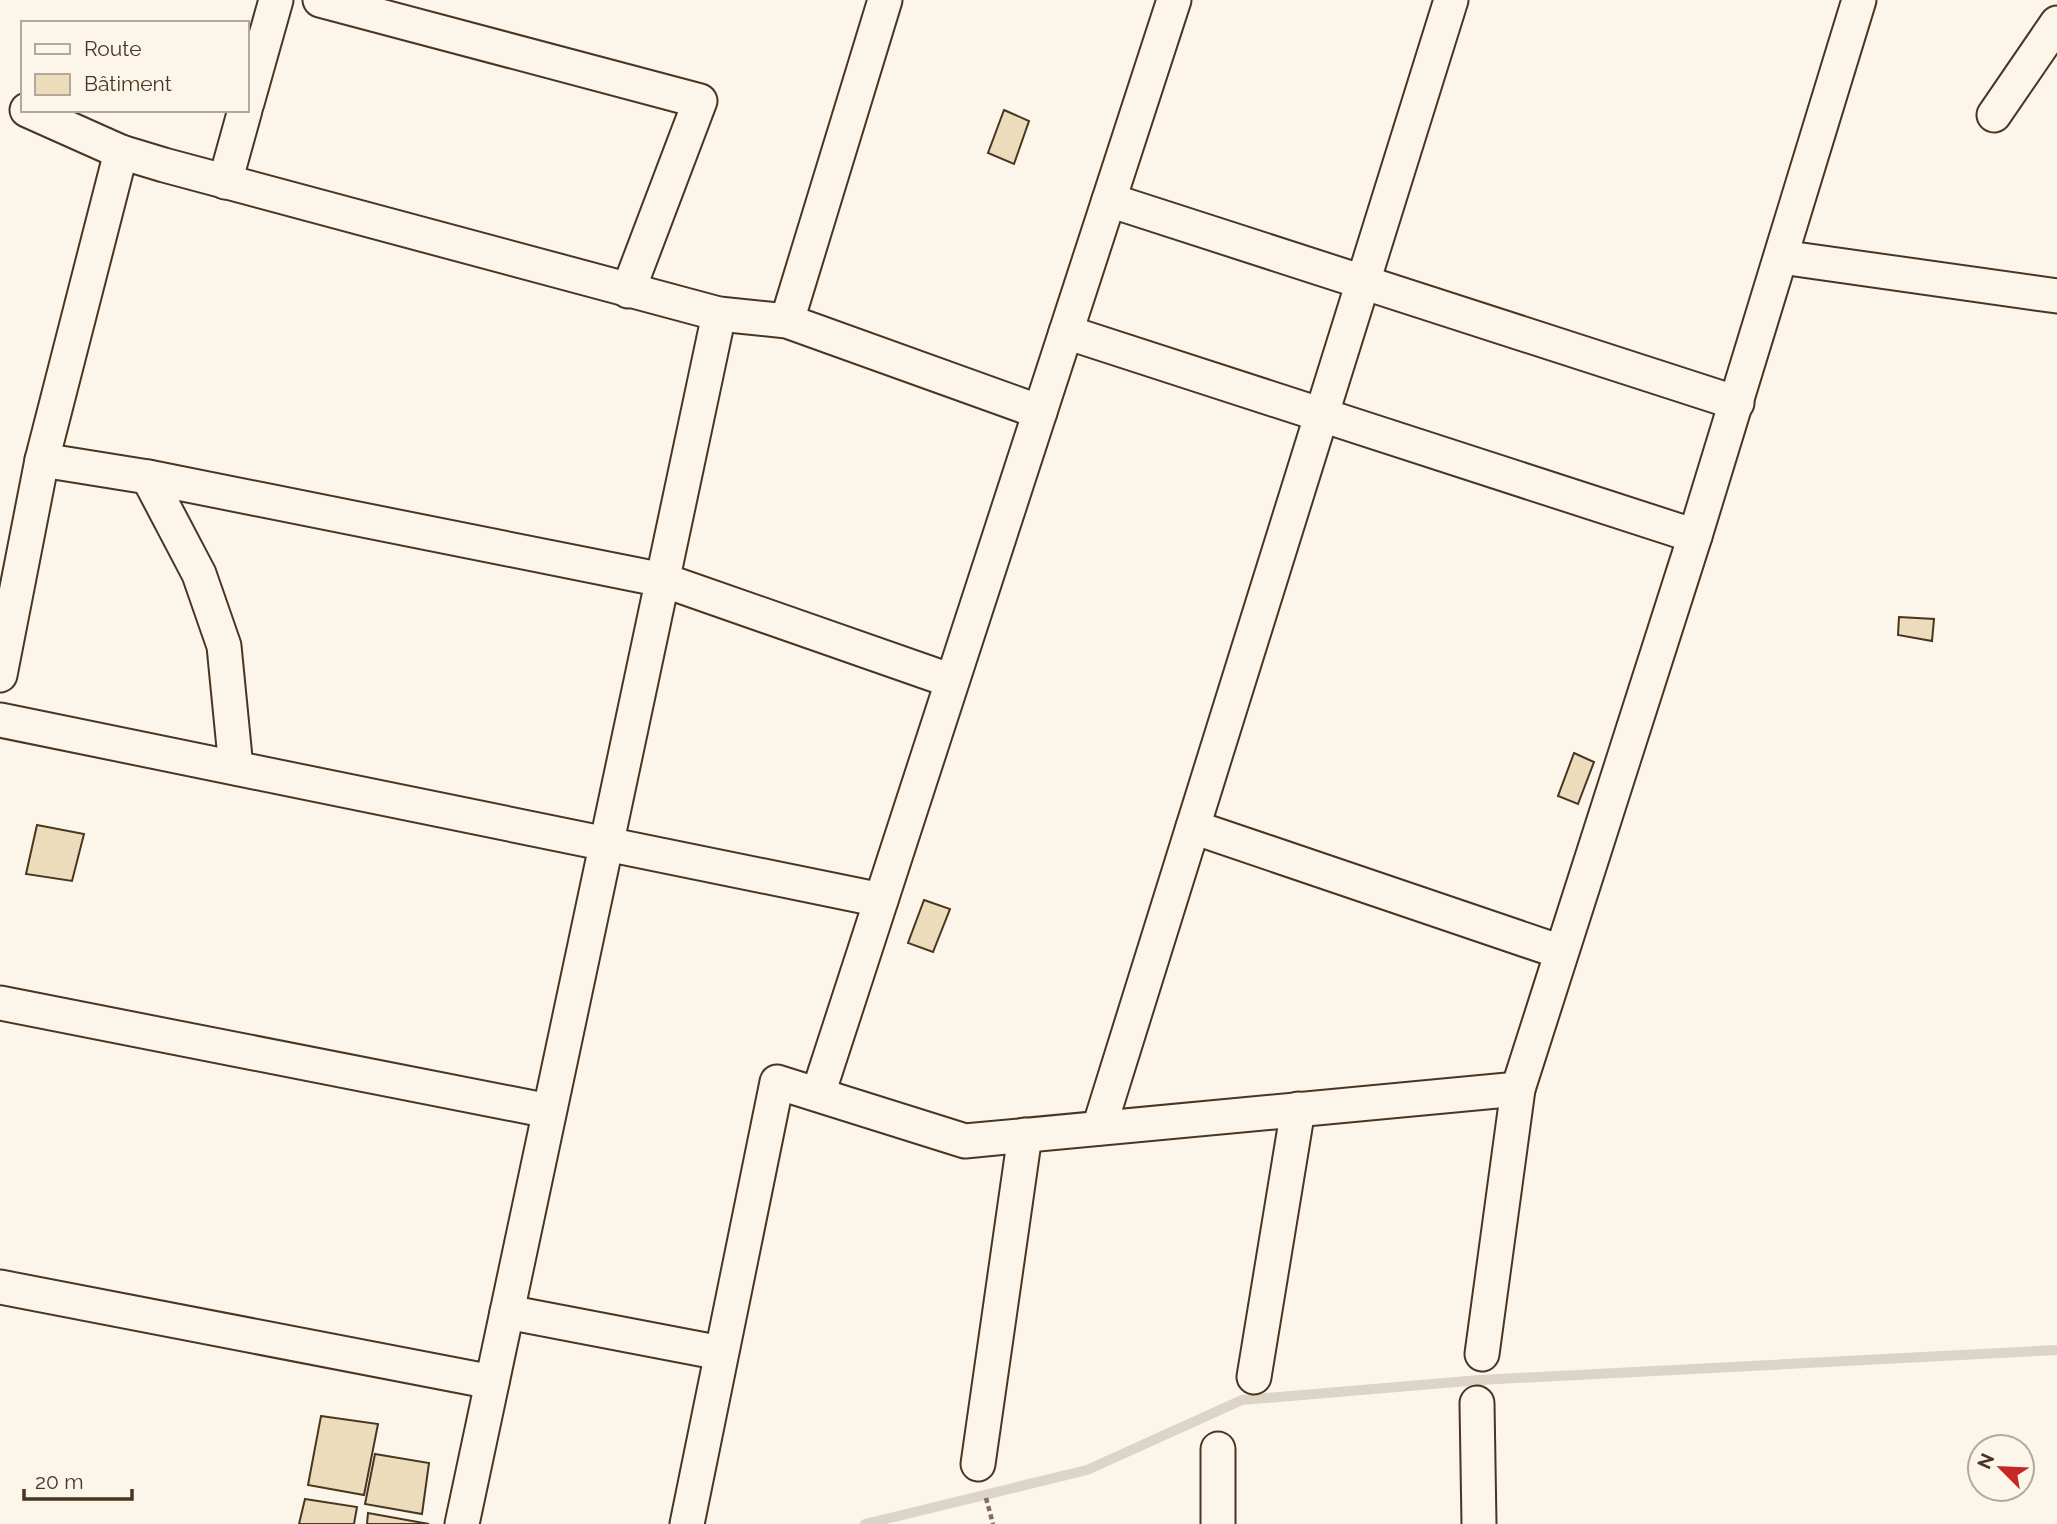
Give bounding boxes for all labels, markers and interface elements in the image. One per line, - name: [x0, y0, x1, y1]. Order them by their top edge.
- legend: [21, 21, 248, 112]
- text: Route: [84, 36, 142, 61]
- text: Bâtiment: [84, 71, 172, 96]
- north arrow: [1966, 1433, 2036, 1503]
- text: N: [1972, 1450, 1998, 1472]
- scale bar: [24, 1458, 133, 1502]
- text: 20 m: [35, 1469, 83, 1494]

